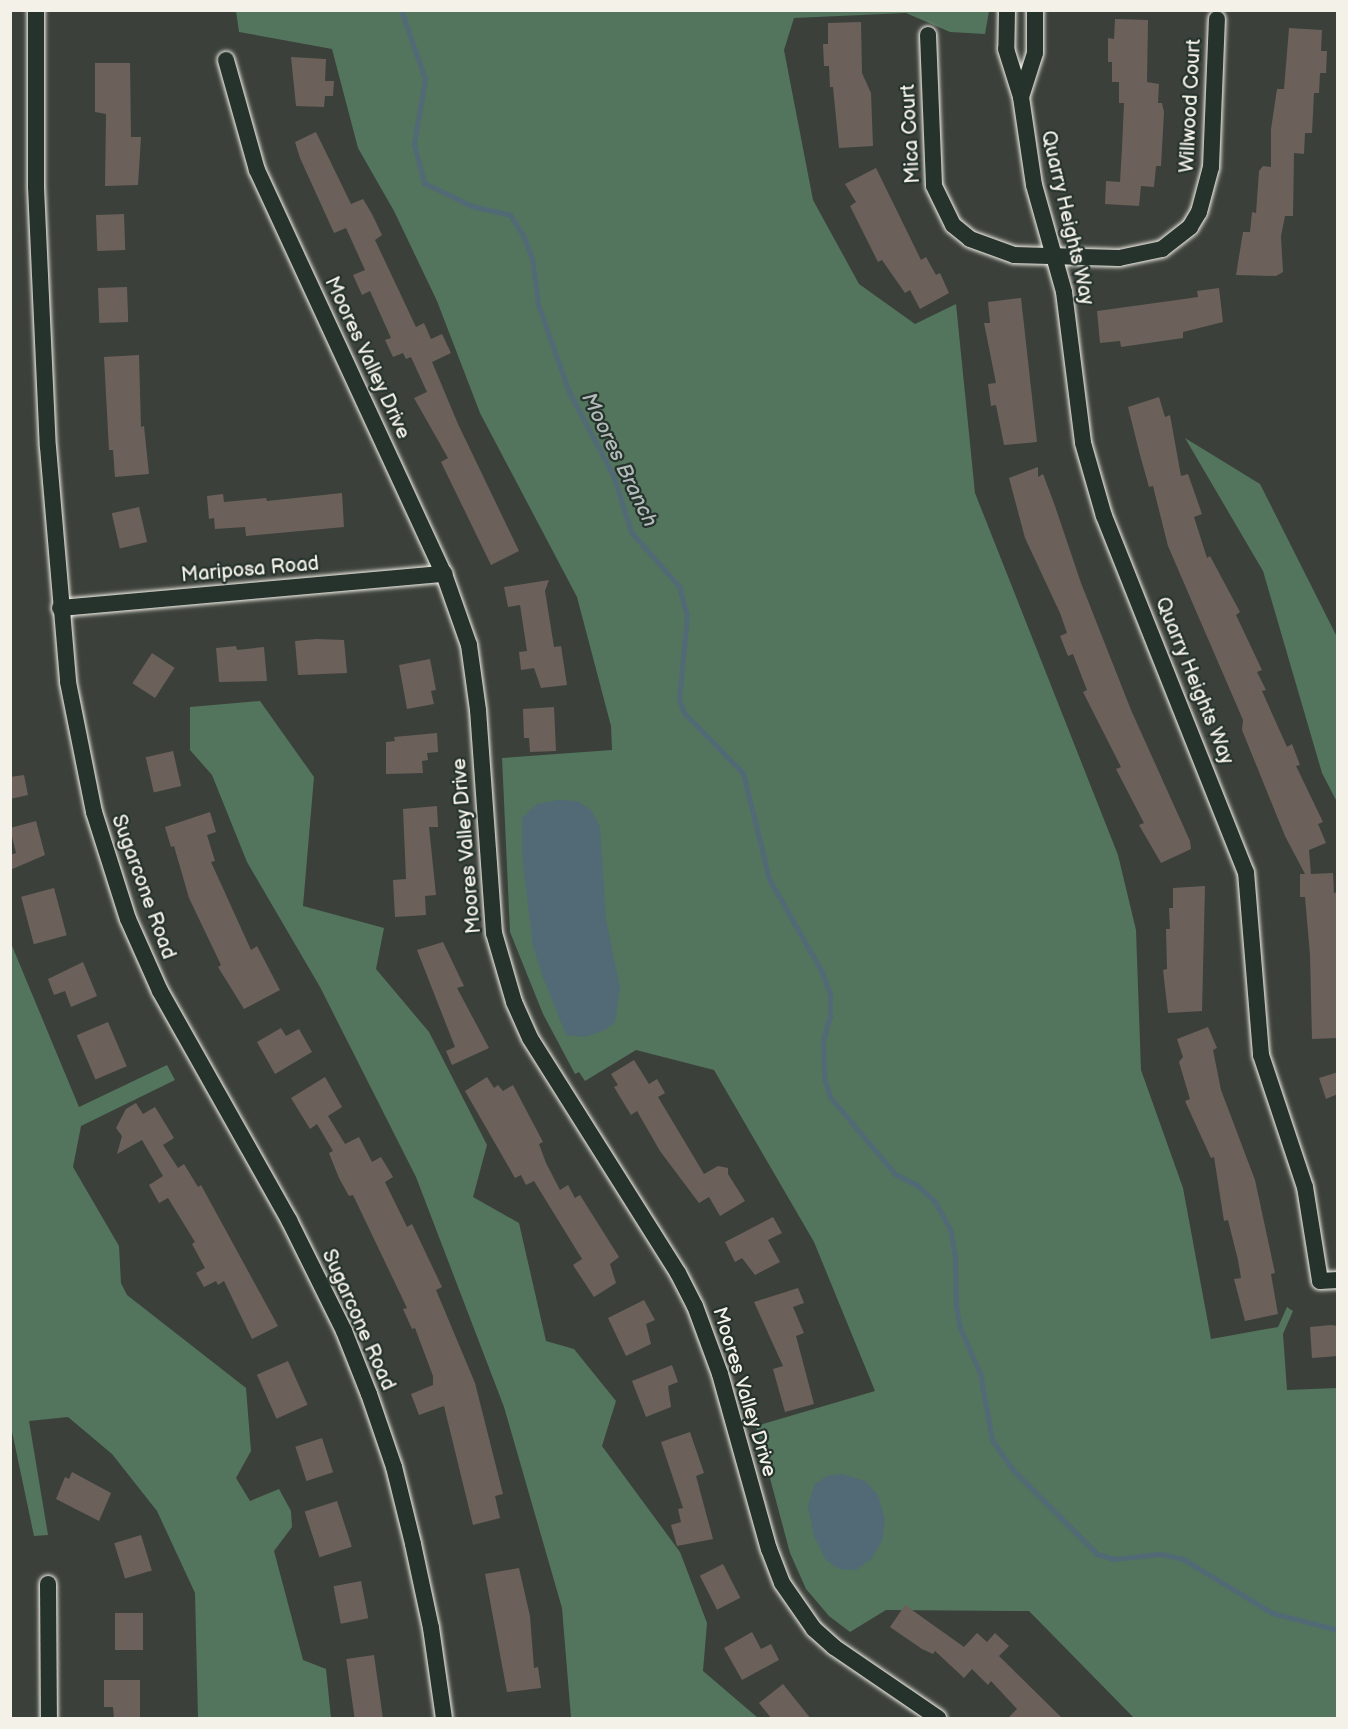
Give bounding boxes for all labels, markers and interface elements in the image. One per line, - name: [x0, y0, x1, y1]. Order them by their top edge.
- street label: Willwood Court: [1176, 39, 1206, 173]
- street label: Mica Court: [896, 84, 926, 184]
- street label: Quarry Heights Way: [1035, 127, 1099, 309]
- street label: Moores Valley Drive: [319, 272, 415, 444]
- water label: Moores Branch: [576, 389, 662, 531]
- street label: Mariposa Road: [180, 552, 320, 588]
- street label: Quarry Heights Way: [1149, 593, 1239, 769]
- street label: Moores Valley Drive: [447, 756, 487, 936]
- street label: Sugarcone Road: [106, 812, 180, 962]
- street label: Sugarcone Road: [316, 1246, 400, 1394]
- street label: Moores Valley Drive: [707, 1303, 781, 1481]

